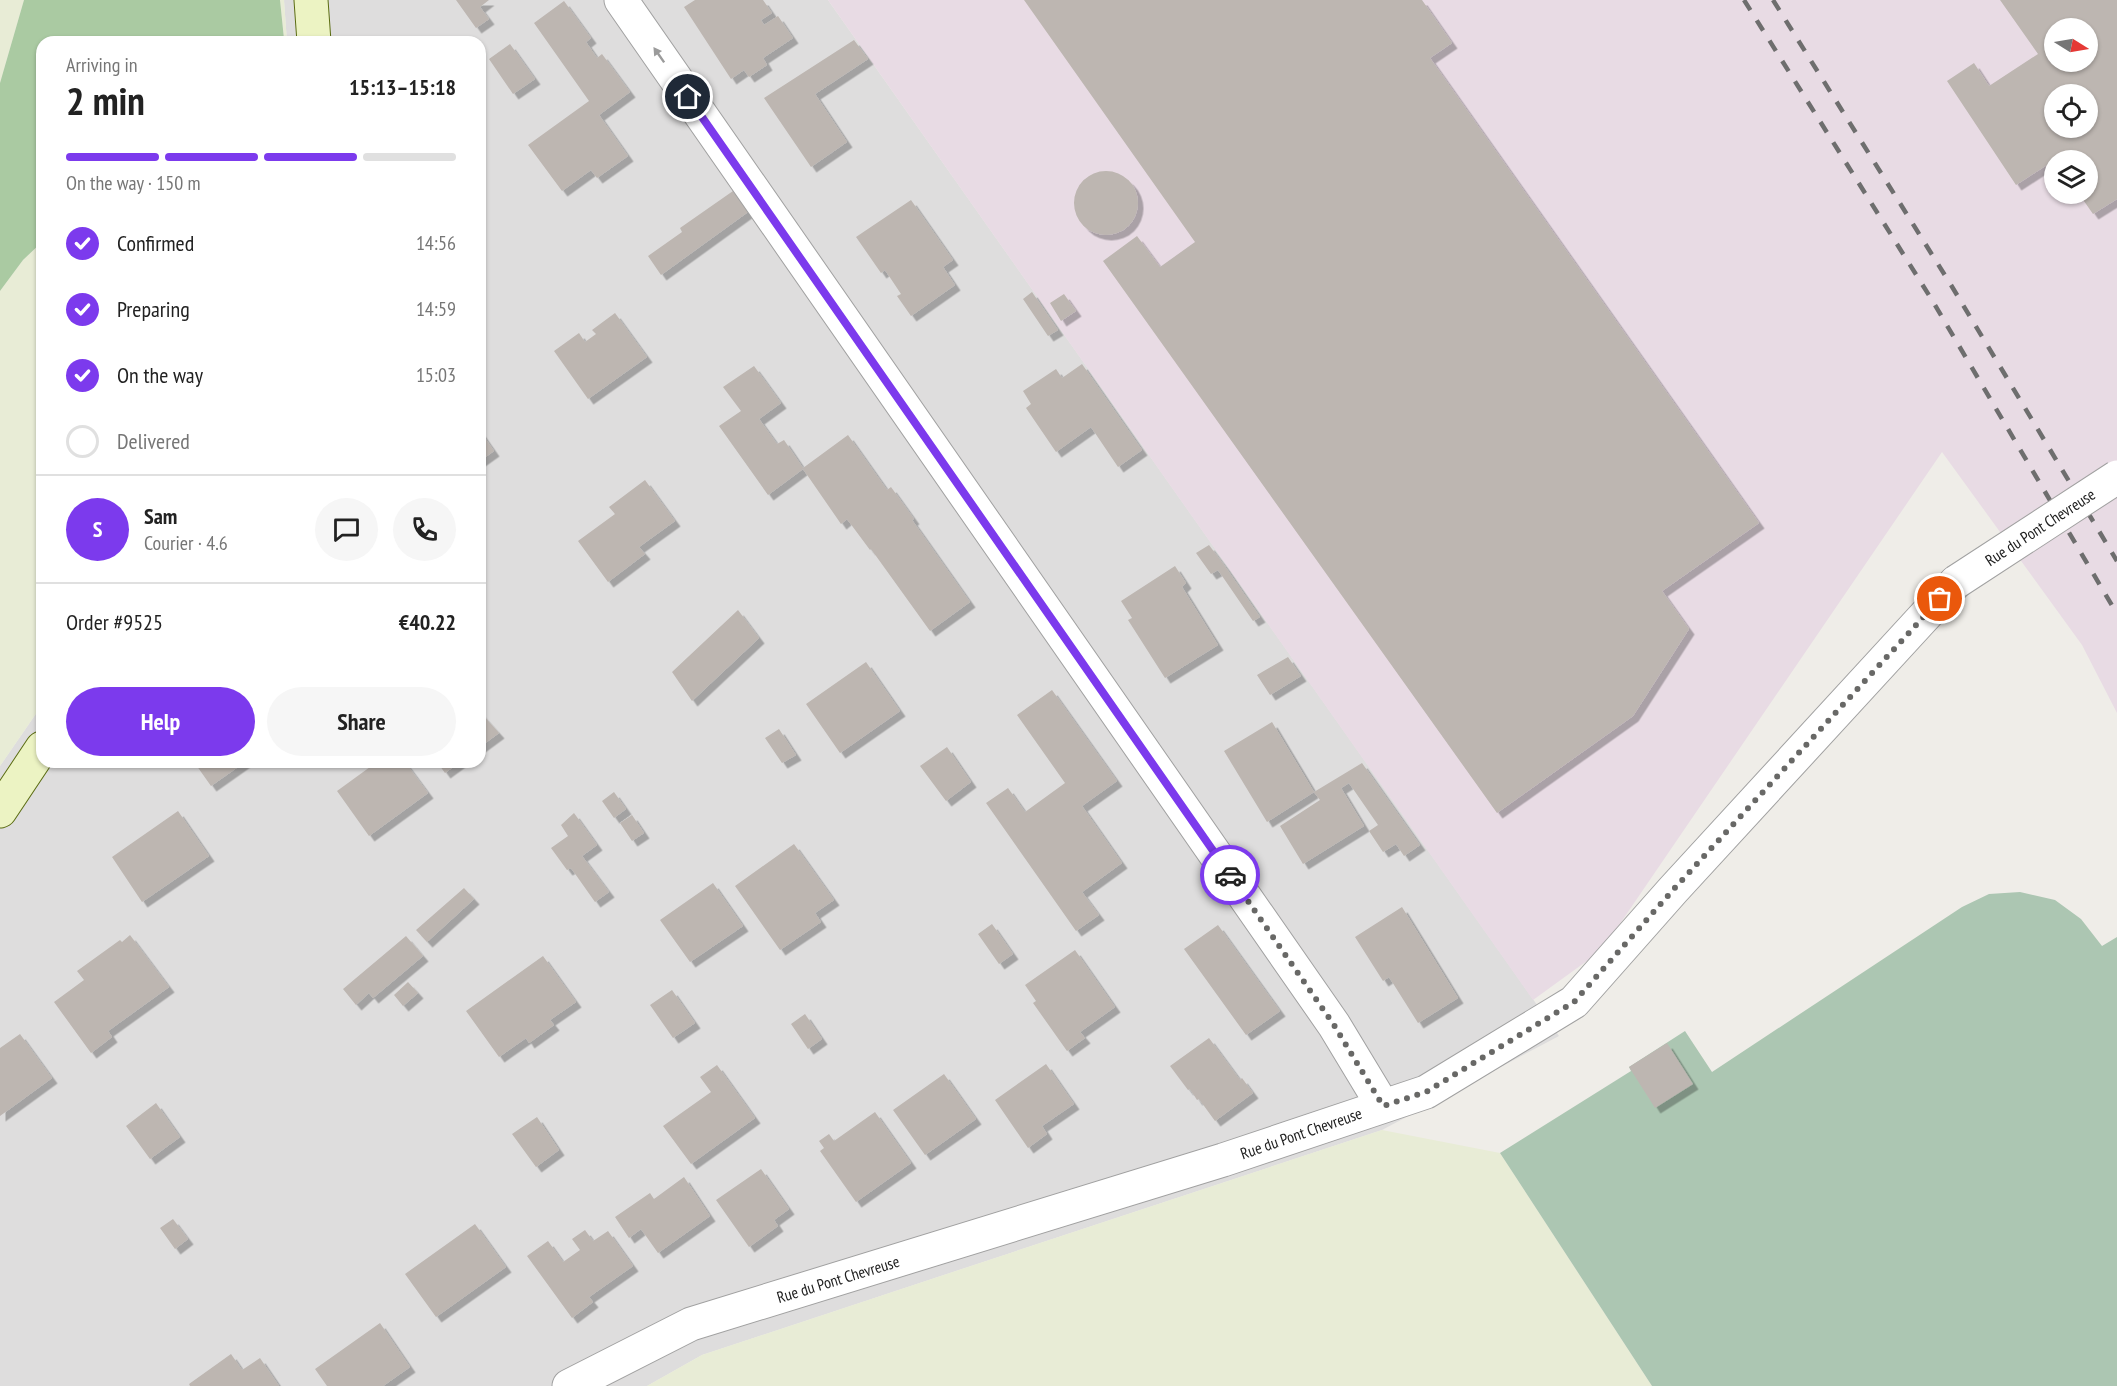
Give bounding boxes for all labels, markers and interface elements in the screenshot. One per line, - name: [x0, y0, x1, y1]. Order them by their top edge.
- north arrow: [2044, 18, 2098, 72]
- map controls: [2044, 18, 2098, 204]
- one-way arrow: [653, 47, 665, 63]
- text: Arriving in: [66, 52, 138, 78]
- pin: [662, 71, 713, 122]
- text: 15:13–15:18: [349, 73, 456, 101]
- text: 2 min: [66, 75, 145, 126]
- icon: home: [671, 80, 704, 113]
- button: locate: [2044, 84, 2098, 138]
- button: layers: [2044, 150, 2098, 204]
- text: On the way · 150 m: [66, 170, 201, 196]
- icon: check: [66, 227, 99, 260]
- text: Confirmed: [117, 229, 194, 257]
- text: 14:56: [416, 230, 456, 256]
- icon: check: [66, 293, 99, 326]
- text: Preparing: [117, 295, 190, 323]
- text: 14:59: [416, 296, 456, 322]
- icon: check: [66, 359, 99, 392]
- text: On the way: [117, 361, 203, 389]
- text: 15:03: [416, 362, 456, 388]
- text: Delivered: [117, 427, 190, 455]
- street label: Rue du Pont Chevreuse: [1981, 484, 2099, 570]
- button: chat: [315, 498, 378, 561]
- button: phone: [393, 498, 456, 561]
- text: Sam: [144, 502, 177, 530]
- text: S: [93, 515, 102, 543]
- text: Courier · 4.6: [144, 530, 228, 556]
- pin: [1914, 573, 1965, 624]
- icon: bag: [1923, 582, 1956, 615]
- text: Order #9525: [66, 608, 163, 636]
- text: €40.22: [399, 608, 456, 636]
- button: Help: [66, 687, 255, 756]
- button: Share: [267, 687, 456, 756]
- courier: [1200, 845, 1260, 905]
- icon: car: [1214, 859, 1247, 892]
- street label: Rue du Pont Chevreuse: [1238, 1103, 1364, 1163]
- street label: Rue du Pont Chevreuse: [774, 1251, 902, 1307]

